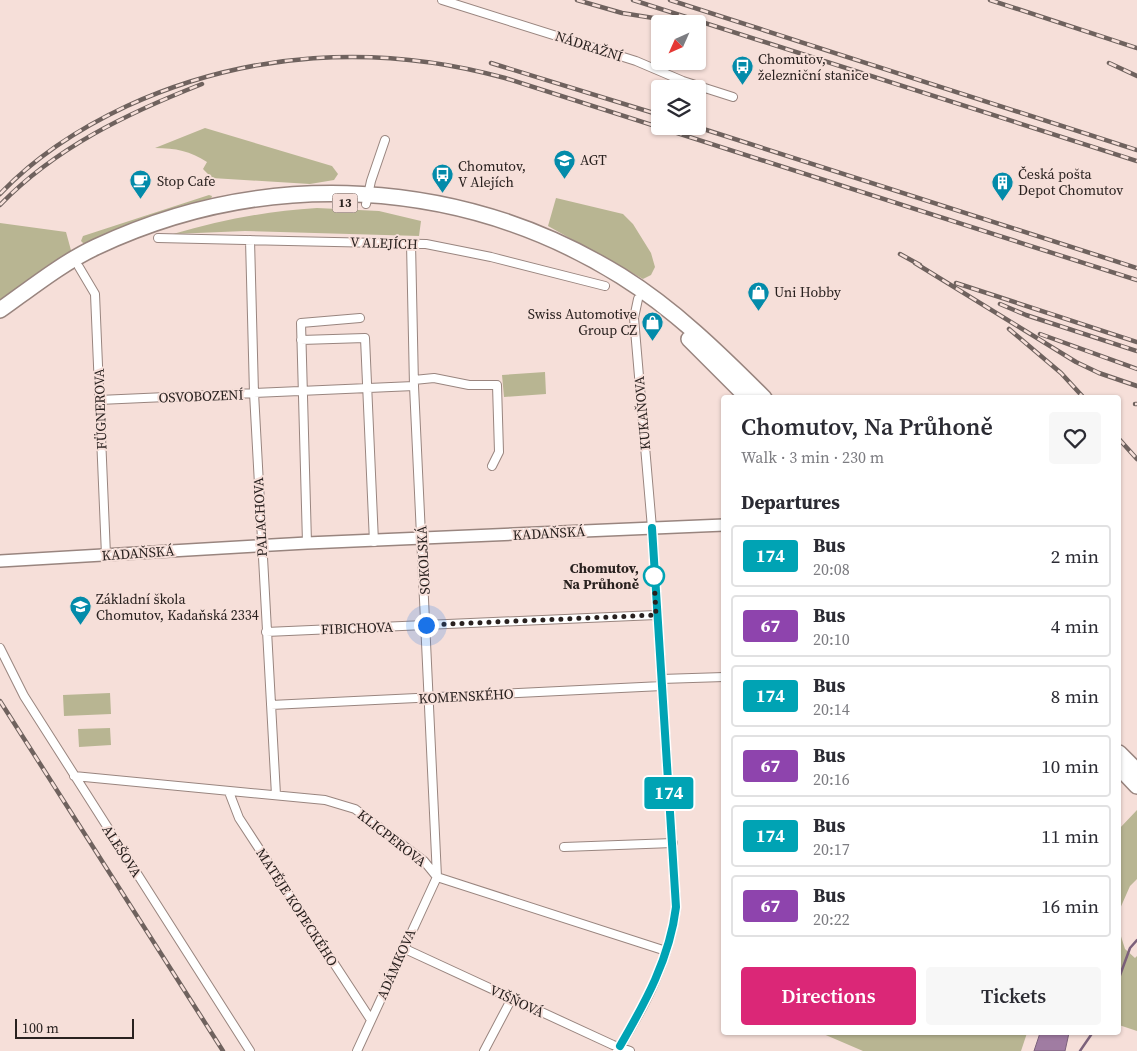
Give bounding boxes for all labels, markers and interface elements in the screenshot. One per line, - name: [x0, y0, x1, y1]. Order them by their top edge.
- north arrow: [651, 15, 706, 70]
- map controls: [651, 15, 706, 135]
- street label: NÁDRAŽNÍ: [553, 26, 625, 66]
- place label: Chomutov, železniční stanice: [758, 49, 869, 85]
- bus stop icon: Chomutov, železniční stanice: [730, 55, 754, 86]
- button: layers: [651, 80, 706, 135]
- school or university icon: AGT: [552, 148, 576, 179]
- place label: AGT: [580, 150, 607, 170]
- place label: Chomutov, V Alejích: [458, 156, 526, 192]
- bus stop icon: Chomutov, V Alejích: [430, 162, 454, 193]
- place label: Česká pošta Depot Chomutov: [1018, 164, 1123, 200]
- cafe icon: Stop Cafe: [129, 169, 153, 200]
- building icon: Česká pošta Depot Chomutov: [990, 170, 1014, 201]
- place label: Stop Cafe: [157, 171, 215, 191]
- road number: 13: [332, 194, 358, 212]
- street label: V ALEJÍCH: [350, 232, 418, 254]
- shop icon: Uni Hobby: [746, 280, 770, 311]
- place label: Uni Hobby: [774, 282, 842, 302]
- place label: Swiss Automotive Group CZ: [528, 304, 637, 340]
- shop icon: Swiss Automotive Group CZ: [641, 310, 665, 341]
- street label: FÜGNEROVA: [89, 367, 111, 450]
- street label: KUKAŇOVA: [629, 375, 655, 451]
- street label: OSVOBOZENÍ: [158, 385, 244, 407]
- text: Chomutov, Na Průhoně: [741, 410, 993, 443]
- button: heart: [1049, 412, 1101, 464]
- text: Walk · 3 min · 230 m: [741, 446, 884, 468]
- street label: PALACHOVA: [248, 476, 272, 557]
- text: Departures: [741, 489, 840, 515]
- street label: KADAŇSKÁ: [512, 521, 587, 545]
- street label: SOKOLSKÁ: [411, 524, 435, 595]
- text: Bus: [813, 532, 845, 558]
- street label: KADAŇSKÁ: [101, 540, 176, 566]
- text: 174: [756, 543, 785, 568]
- text: 2 min: [1051, 543, 1099, 569]
- place label: Chomutov, Na Průhoně: [563, 558, 639, 594]
- text: 20:08: [813, 558, 850, 580]
- marker: Chomutov, Na Průhoně: [643, 565, 665, 587]
- place label: Základní škola Chomutov, Kadaňská 2334: [96, 589, 259, 625]
- school or university icon: Základní škola Chomutov, Kadaňská 2334: [68, 595, 92, 626]
- text: Bus: [813, 602, 845, 628]
- your location: [414, 613, 439, 638]
- text: 67: [761, 613, 780, 638]
- text: 4 min: [1051, 613, 1099, 639]
- street label: FIBICHOVA: [320, 617, 394, 639]
- text: 20:10: [813, 628, 850, 650]
- text: Bus: [813, 672, 845, 698]
- text: 174: [756, 683, 785, 708]
- text: 8 min: [1051, 683, 1099, 709]
- street label: KOMENSKÉHO: [418, 684, 514, 708]
- text: 20:14: [813, 698, 850, 720]
- text: Bus: [813, 742, 845, 768]
- text: 67: [761, 753, 780, 778]
- text: 10 min: [1041, 753, 1099, 779]
- text: 20:16: [813, 768, 850, 790]
- line badge: 174: [640, 777, 698, 809]
- text: 174: [654, 780, 684, 805]
- street label: KLICPEROVA: [353, 805, 431, 872]
- text: Bus: [813, 812, 845, 838]
- street label: ALEŠOVA: [97, 821, 147, 882]
- text: 174: [756, 823, 785, 848]
- text: 11 min: [1041, 823, 1099, 849]
- text: 20:17: [813, 838, 850, 860]
- street label: MATĚJE KOPECKÉHO: [251, 844, 343, 970]
- text: Bus: [813, 882, 845, 908]
- text: 67: [761, 893, 780, 918]
- text: 16 min: [1041, 893, 1099, 919]
- text: 20:22: [813, 908, 850, 930]
- street label: ADÁMKOVA: [372, 925, 421, 1002]
- button: Directions: [741, 967, 916, 1025]
- button: Tickets: [926, 967, 1101, 1025]
- street label: VIŠŇOVÁ: [486, 980, 548, 1023]
- scale bar: [15, 1016, 134, 1039]
- text: 100 m: [22, 1018, 59, 1038]

